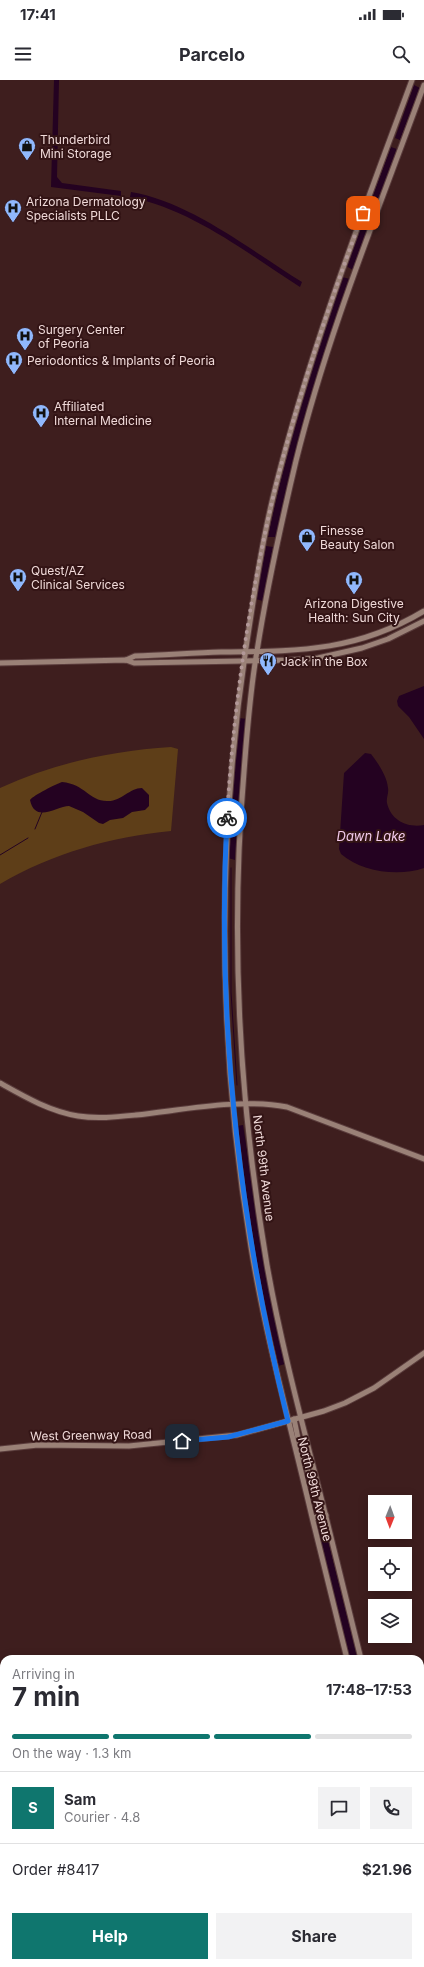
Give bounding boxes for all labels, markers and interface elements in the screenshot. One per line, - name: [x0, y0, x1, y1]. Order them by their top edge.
- text: 17:41: [20, 5, 56, 24]
- icon: menu: [12, 43, 34, 65]
- icon: search: [390, 43, 412, 65]
- text: Parcelo: [179, 44, 245, 65]
- place label: Thunderbird Mini Storage: [40, 132, 111, 161]
- shop icon: Thunderbird Mini Storage: [17, 136, 37, 161]
- place label: Arizona Dermatology Specialists PLLC: [26, 194, 146, 223]
- pin: [346, 196, 380, 230]
- hospital icon: Arizona Dermatology Specialists PLLC: [3, 198, 23, 223]
- icon: bag: [352, 202, 374, 224]
- place label: Surgery Center of Peoria: [38, 322, 125, 351]
- hospital icon: Surgery Center of Peoria: [15, 326, 35, 351]
- hospital icon: Periodontics & Implants of Peoria: [4, 350, 24, 375]
- place label: Periodontics & Implants of Peoria: [27, 353, 215, 368]
- place label: Affiliated Internal Medicine: [54, 399, 152, 428]
- hospital icon: Affiliated Internal Medicine: [31, 403, 51, 428]
- place label: Finesse Beauty Salon: [320, 523, 395, 552]
- shop icon: Finesse Beauty Salon: [297, 527, 317, 552]
- place label: Quest/AZ Clinical Services: [31, 563, 125, 592]
- hospital icon: Quest/AZ Clinical Services: [8, 567, 28, 592]
- hospital icon: Arizona Digestive Health: Sun City: [344, 570, 364, 595]
- place label: Arizona Digestive Health: Sun City: [304, 596, 404, 625]
- restaurant icon: Jack in the Box: [258, 651, 278, 676]
- place label: Jack in the Box: [281, 654, 368, 669]
- courier: [207, 798, 247, 838]
- icon: bike: [216, 807, 238, 829]
- water label: Dawn Lake: [337, 828, 406, 844]
- street label: North 99th Avenue: [250, 1114, 278, 1222]
- pin: [165, 1424, 199, 1458]
- street label: West Greenway Road: [30, 1426, 152, 1444]
- icon: home: [171, 1430, 193, 1452]
- street label: North 99th Avenue: [295, 1435, 335, 1543]
- north arrow: [368, 1495, 412, 1539]
- map controls: [368, 1495, 412, 1643]
- button: locate: [368, 1547, 412, 1591]
- button: layers: [368, 1599, 412, 1643]
- text: Arriving in: [12, 1666, 75, 1682]
- text: 17:48–17:53: [326, 1680, 412, 1699]
- text: 7 min: [12, 1681, 80, 1712]
- text: On the way · 1.3 km: [12, 1745, 131, 1761]
- button: chat: [318, 1787, 360, 1829]
- button: phone: [370, 1787, 412, 1829]
- text: Sam: [64, 1790, 96, 1809]
- text: S: [28, 1798, 38, 1817]
- text: Courier · 4.8: [64, 1809, 140, 1825]
- text: Order #8417: [12, 1860, 99, 1879]
- text: $21.96: [362, 1860, 412, 1879]
- button: Help: [12, 1913, 208, 1959]
- button: Share: [216, 1913, 412, 1959]

